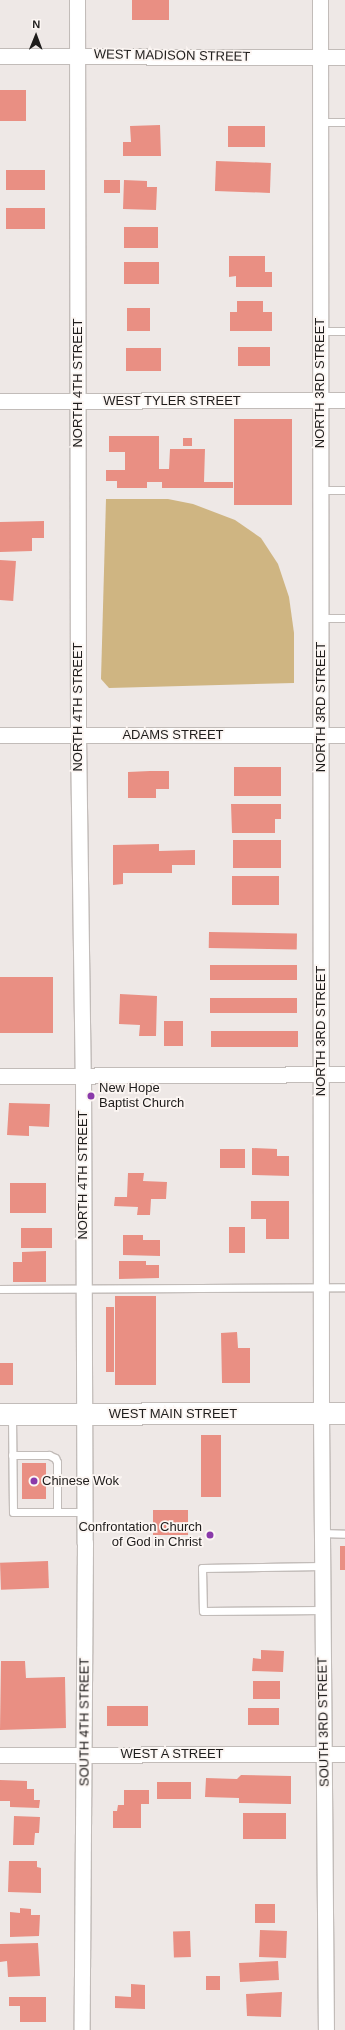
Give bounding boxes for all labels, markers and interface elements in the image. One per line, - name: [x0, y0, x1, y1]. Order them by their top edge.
- north arrow: [16, 16, 56, 56]
- text: N: [32, 18, 40, 30]
- street label: WEST MADISON STREET: [94, 47, 250, 65]
- street label: NORTH 4TH STREET: [70, 318, 86, 448]
- street label: NORTH 3RD STREET: [312, 318, 328, 448]
- street label: WEST TYLER STREET: [103, 393, 241, 409]
- street label: NORTH 4TH STREET: [70, 642, 86, 772]
- street label: NORTH 3RD STREET: [313, 642, 329, 772]
- street label: ADAMS STREET: [122, 727, 224, 743]
- street label: NORTH 3RD STREET: [313, 966, 329, 1096]
- place label: New Hope Baptist Church: [99, 1081, 184, 1112]
- marker: New Hope Baptist Church: [86, 1091, 96, 1101]
- street label: NORTH 4TH STREET: [75, 1110, 91, 1240]
- street label: WEST MAIN STREET: [109, 1406, 237, 1422]
- place label: Chinese Wok: [42, 1473, 119, 1489]
- marker: Chinese Wok: [29, 1476, 39, 1486]
- place label: Confrontation Church of God in Christ: [78, 1520, 202, 1551]
- marker: Confrontation Church of God in Christ: [205, 1530, 215, 1540]
- street label: SOUTH 3RD STREET: [315, 1657, 333, 1787]
- street label: SOUTH 4TH STREET: [77, 1658, 93, 1786]
- street label: WEST A STREET: [120, 1746, 224, 1762]

